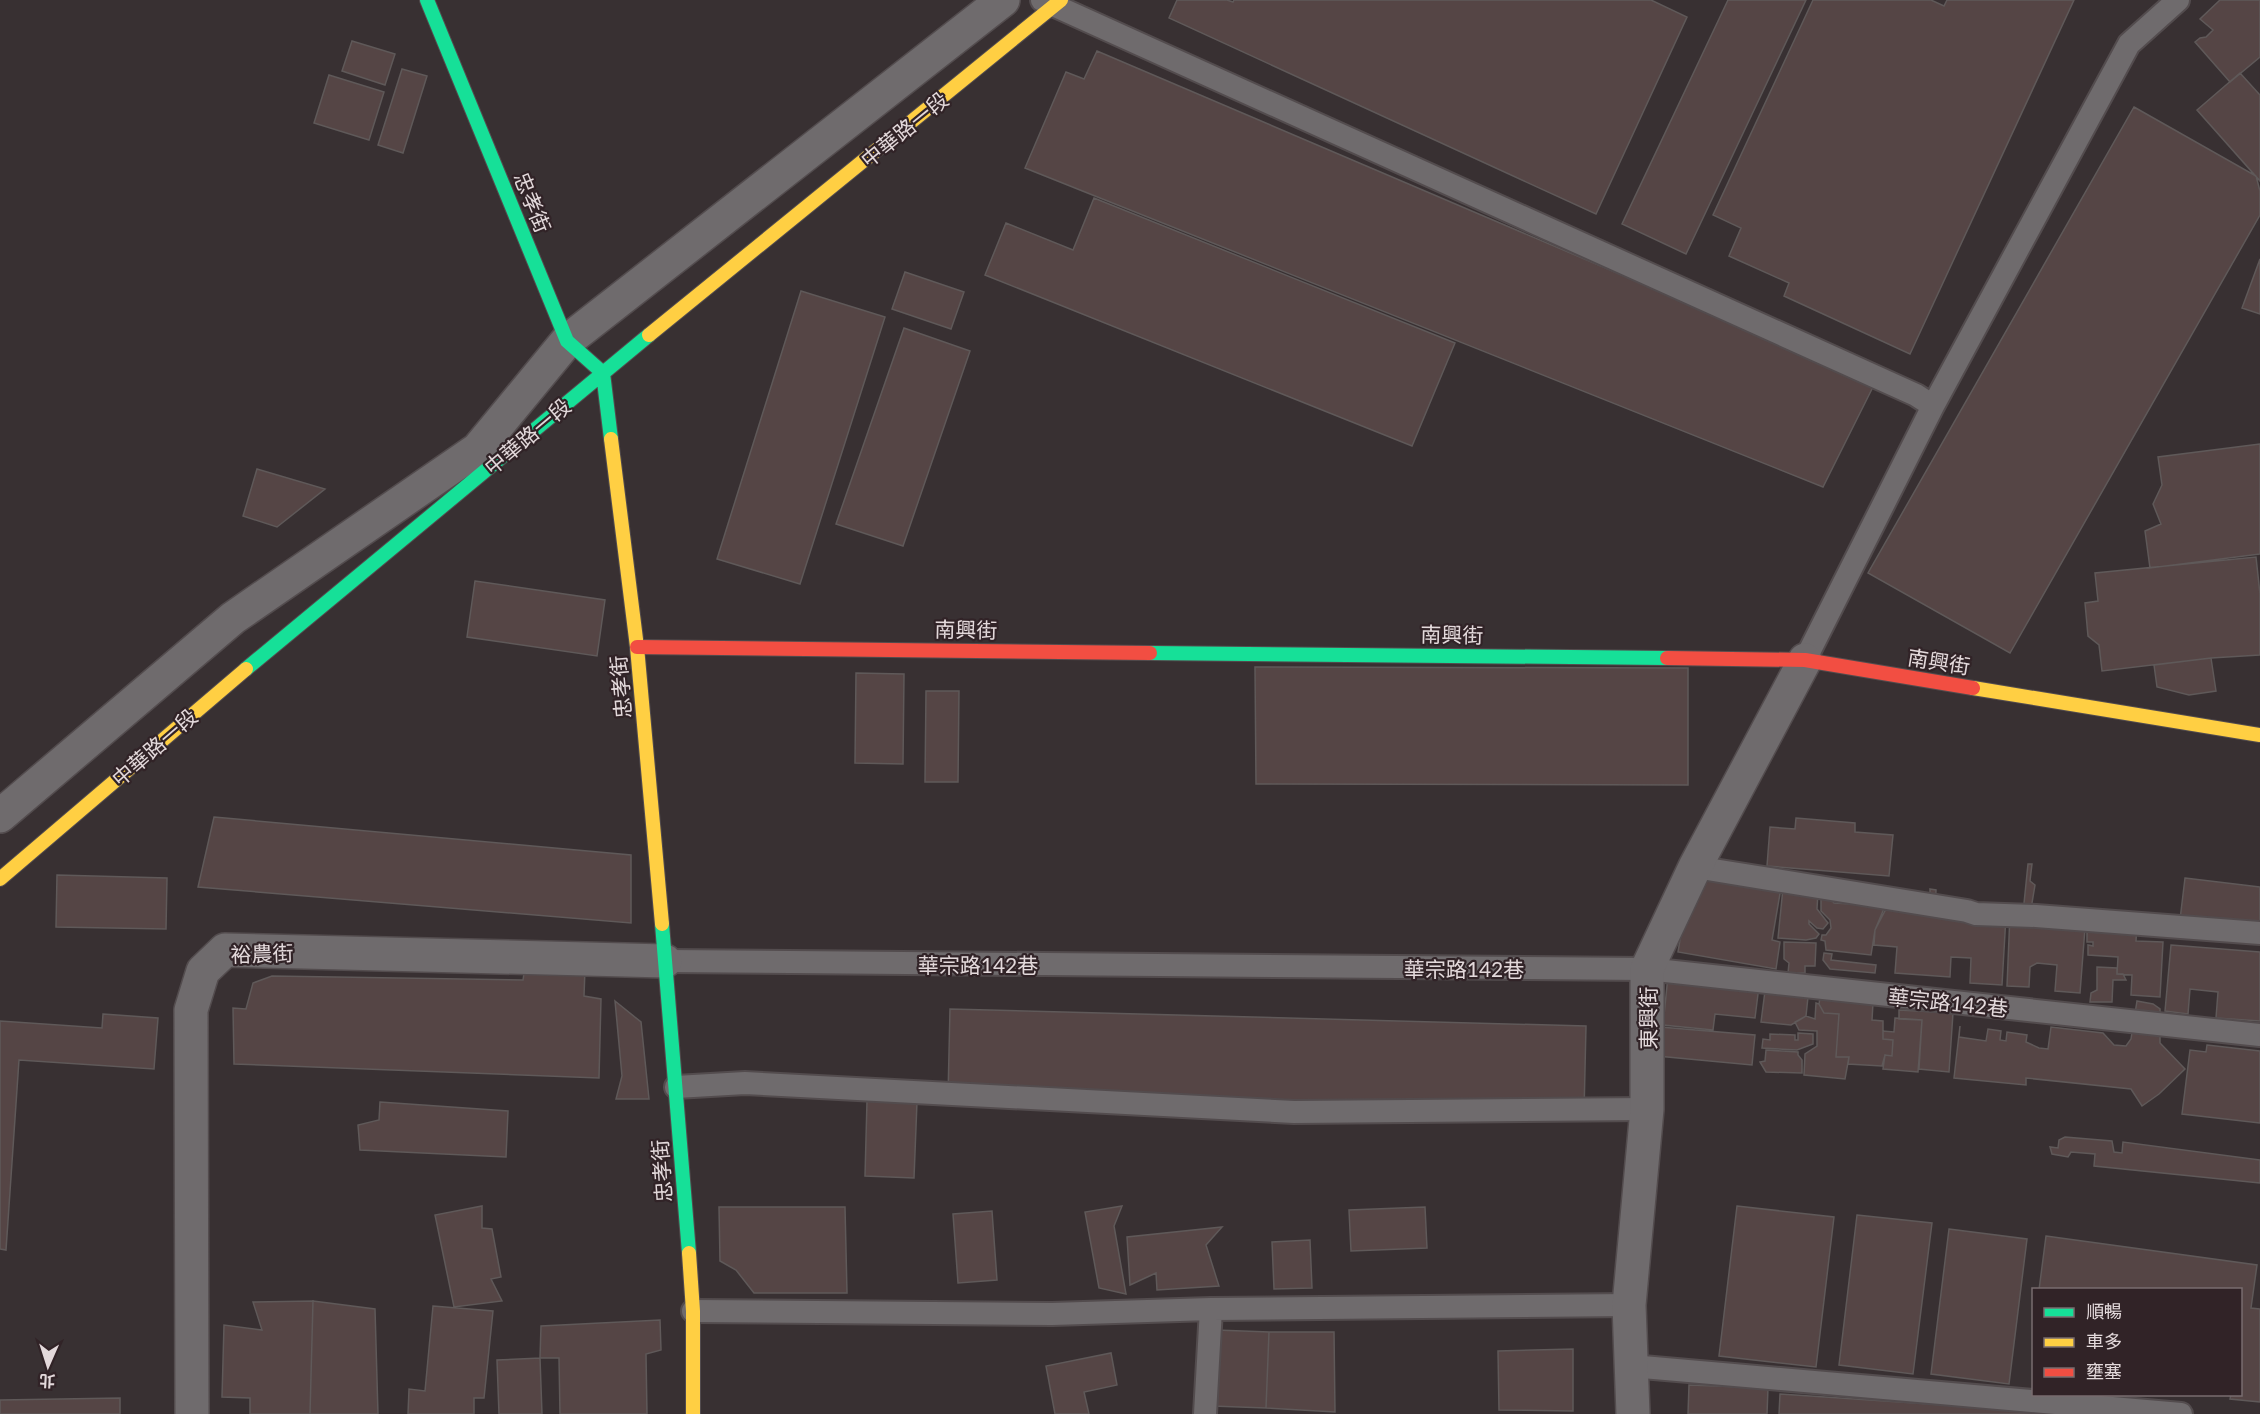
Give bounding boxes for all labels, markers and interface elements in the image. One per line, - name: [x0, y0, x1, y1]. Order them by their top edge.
- street label: 中華路一段: [855, 86, 953, 172]
- street label: 忠孝街: [510, 168, 556, 236]
- street label: 中華路一段: [479, 393, 575, 479]
- street label: 南興街: [934, 616, 998, 642]
- street label: 南興街: [1420, 621, 1484, 647]
- street label: 南興街: [1906, 644, 1972, 678]
- street label: 忠孝街: [605, 655, 635, 719]
- street label: 中華路一段: [106, 703, 202, 791]
- street label: 裕農街: [230, 939, 294, 967]
- street label: 華宗路142巷: [918, 952, 1038, 977]
- street label: 華宗路142巷: [1404, 956, 1524, 981]
- street label: 華宗路142巷: [1887, 983, 2009, 1021]
- street label: 東興街: [1635, 987, 1660, 1050]
- street label: 忠孝街: [646, 1139, 676, 1203]
- legend: [2032, 1288, 2242, 1396]
- text: 順暢: [2086, 1300, 2122, 1322]
- text: 車多: [2086, 1330, 2122, 1352]
- north arrow: [18, 1336, 78, 1396]
- text: 壅塞: [2086, 1360, 2122, 1382]
- text: 北: [39, 1372, 56, 1391]

